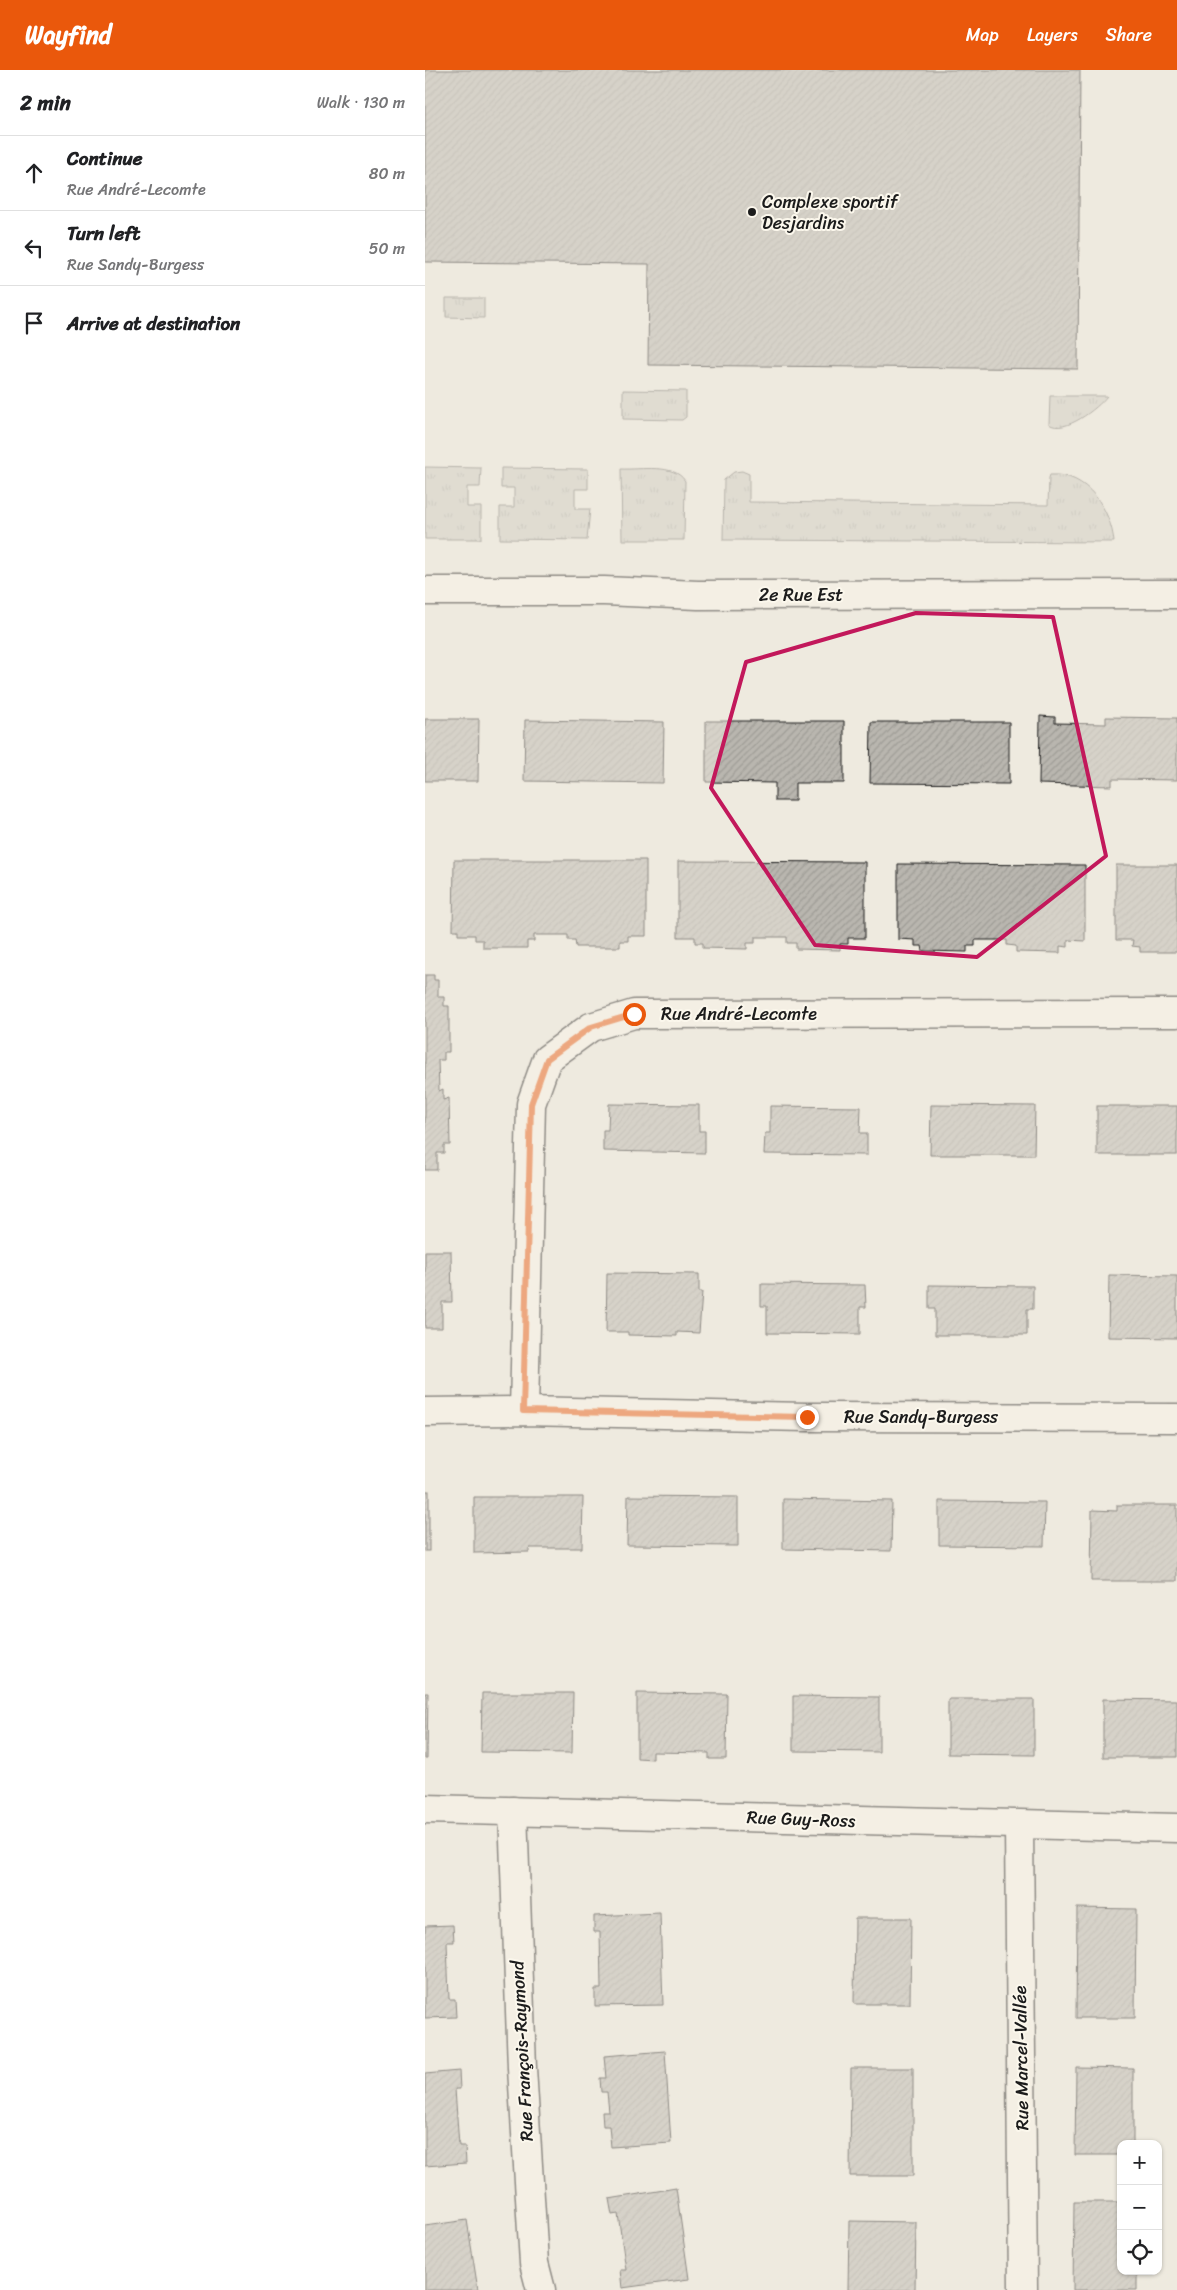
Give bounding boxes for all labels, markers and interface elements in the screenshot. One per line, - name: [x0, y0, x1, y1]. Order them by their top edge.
- text: Wayfind: [25, 14, 111, 56]
- text: Map: [966, 19, 999, 51]
- text: Layers: [1027, 19, 1078, 51]
- text: Share: [1106, 19, 1152, 51]
- text: 2 min: [20, 84, 71, 122]
- text: Walk · 130 m: [317, 88, 405, 117]
- text: Continue: [67, 142, 143, 175]
- icon: ahead: [20, 159, 48, 187]
- text: 80 m: [369, 159, 405, 188]
- text: Rue André-Lecomte: [67, 175, 206, 204]
- place label: Complexe sportif Desjardins: [762, 186, 900, 239]
- marker: Complexe sportif Desjardins: [746, 206, 758, 218]
- text: Turn left: [67, 217, 140, 250]
- icon: left: [20, 234, 48, 262]
- text: 50 m: [369, 234, 405, 263]
- text: Rue Sandy-Burgess: [67, 250, 204, 279]
- text: Arrive at destination: [67, 307, 240, 340]
- icon: arrive: [20, 309, 48, 337]
- street label: 2e Rue Est: [759, 579, 843, 611]
- street label: Rue André-Lecomte: [661, 998, 817, 1030]
- route start: [623, 1003, 646, 1026]
- street label: Rue Sandy-Burgess: [844, 1401, 999, 1433]
- route end: [796, 1406, 819, 1429]
- street label: Rue Guy-Ross: [746, 1801, 856, 1837]
- street label: Rue François-Raymond: [501, 1958, 543, 2142]
- street label: Rue Marcel-Vallée: [1004, 1985, 1038, 2131]
- map controls: [1117, 2140, 1162, 2275]
- button: +: [1117, 2140, 1162, 2185]
- button: −: [1117, 2185, 1162, 2230]
- button: locate: [1117, 2230, 1162, 2275]

